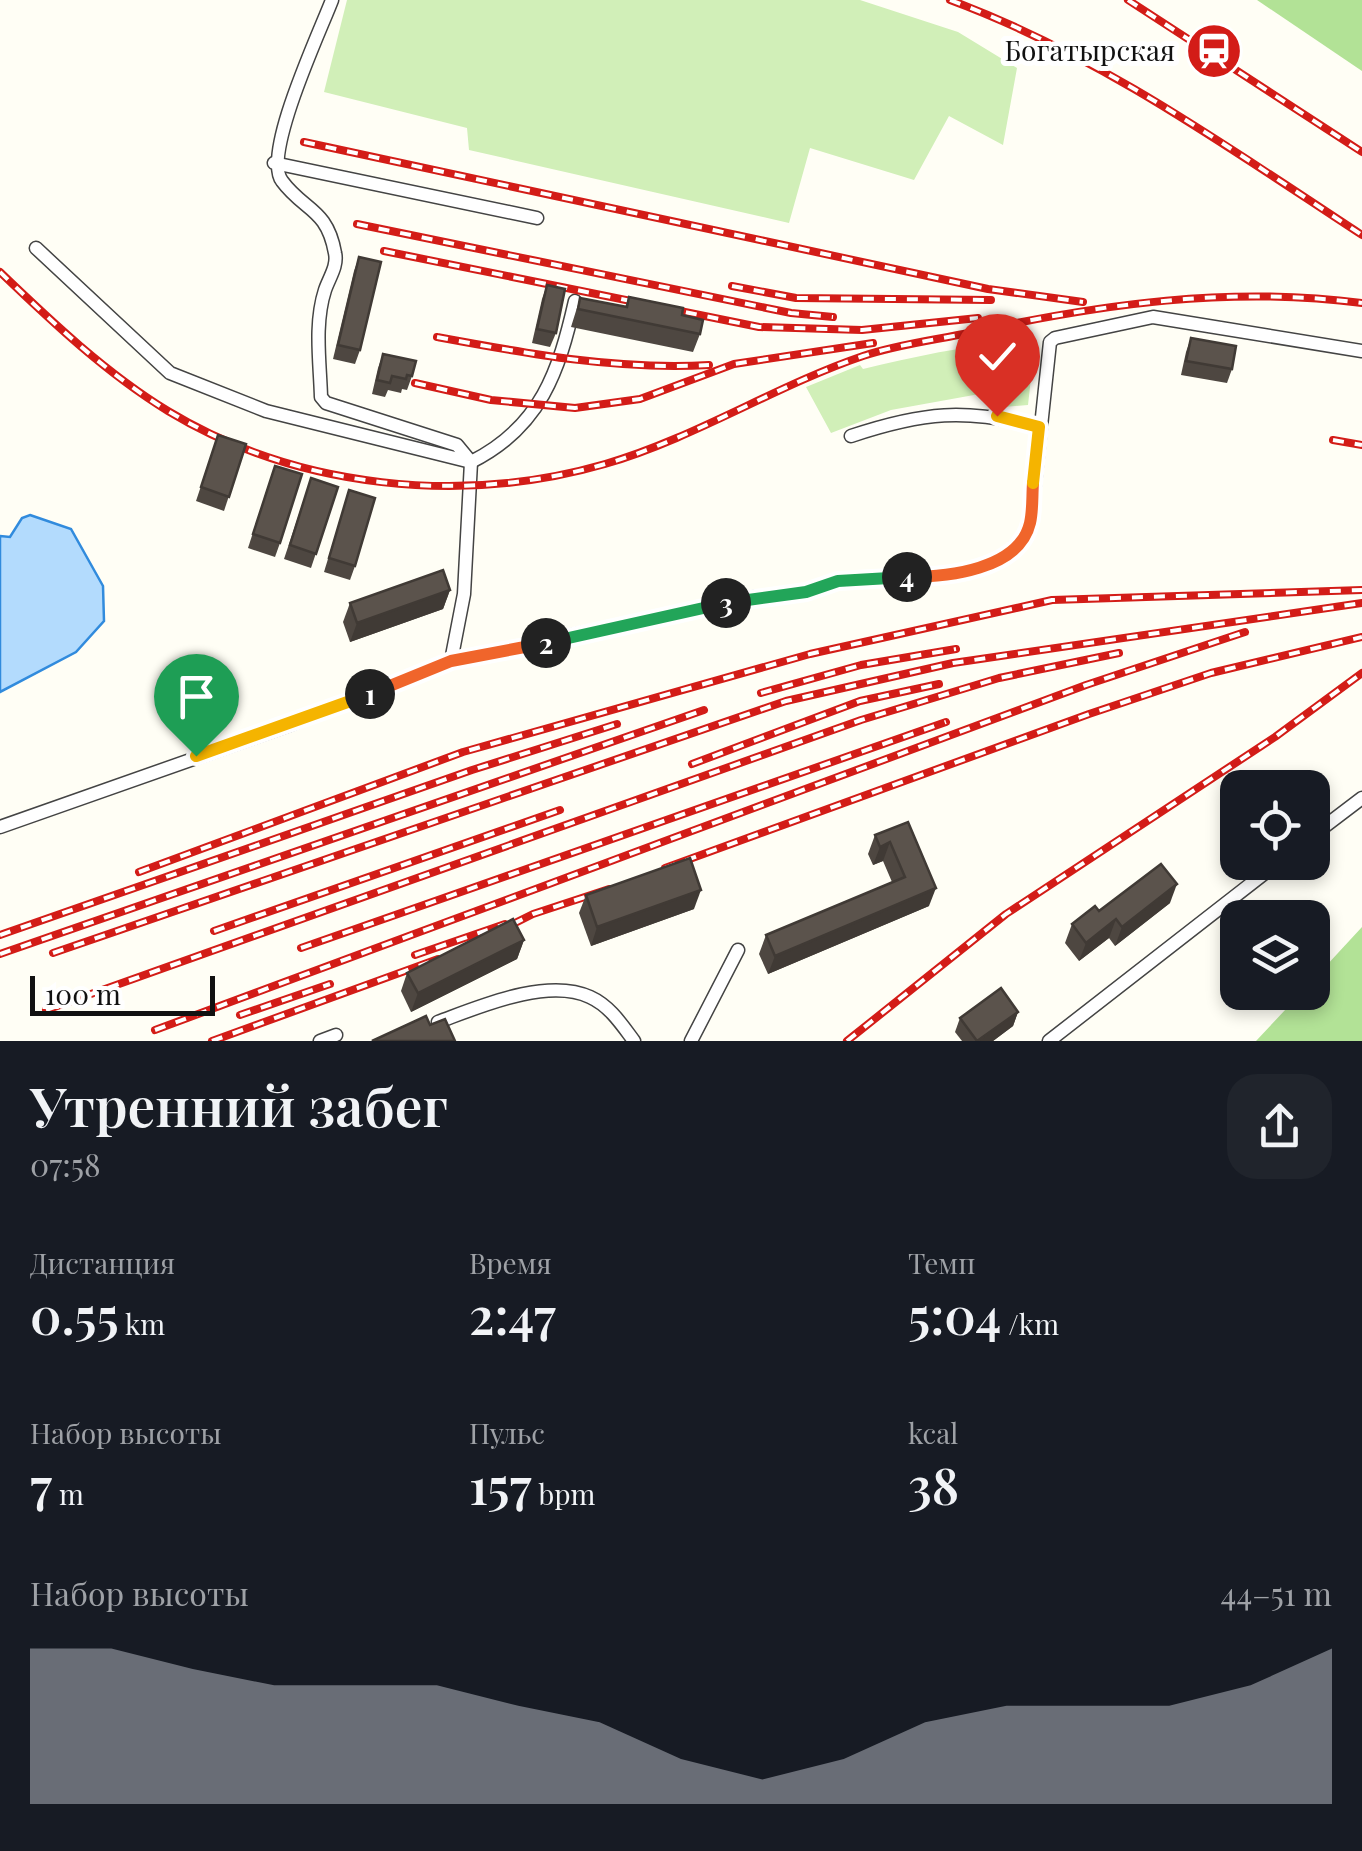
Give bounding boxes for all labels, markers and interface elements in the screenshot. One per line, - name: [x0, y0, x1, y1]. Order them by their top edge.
- station icon: Богатырская: [1184, 21, 1244, 81]
- place label: Богатырская: [1004, 31, 1175, 68]
- pin: [955, 314, 1040, 417]
- icon: check: [970, 329, 1025, 384]
- pin: 4: [882, 552, 932, 602]
- text: 4: [900, 558, 914, 595]
- pin: 3: [701, 578, 751, 628]
- text: 3: [719, 584, 733, 621]
- pin: 2: [521, 618, 571, 668]
- text: 2: [539, 624, 553, 661]
- pin: [154, 654, 239, 757]
- icon: arrive: [169, 669, 224, 724]
- pin: 1: [345, 669, 395, 719]
- text: 1: [365, 675, 375, 712]
- map controls: [1220, 770, 1330, 1010]
- button: locate: [1220, 770, 1330, 880]
- button: layers: [1220, 900, 1330, 1010]
- scale bar: [30, 971, 215, 1016]
- text: 100 m: [45, 975, 121, 1012]
- text: Утренний забег: [30, 1067, 448, 1141]
- button: share: [1227, 1074, 1332, 1179]
- text: 07:58: [30, 1142, 101, 1185]
- text: Дистанция: [30, 1244, 175, 1281]
- text: Время: [469, 1244, 552, 1281]
- text: Темп: [908, 1244, 975, 1281]
- text: 0.55: [30, 1281, 119, 1348]
- text: 2:47: [469, 1281, 556, 1348]
- text: 5:04: [908, 1281, 1001, 1348]
- text: km: [119, 1305, 165, 1342]
- text: /km: [1001, 1305, 1059, 1342]
- text: Набор высоты: [30, 1414, 222, 1451]
- text: Пульс: [469, 1414, 545, 1451]
- text: kcal: [908, 1414, 958, 1451]
- text: 7: [30, 1451, 52, 1518]
- text: 157: [469, 1451, 532, 1518]
- text: 38: [908, 1451, 959, 1518]
- text: m: [52, 1475, 84, 1512]
- text: bpm: [532, 1475, 595, 1512]
- text: Набор высоты: [30, 1571, 249, 1614]
- text: 44–51 m: [1221, 1571, 1332, 1614]

